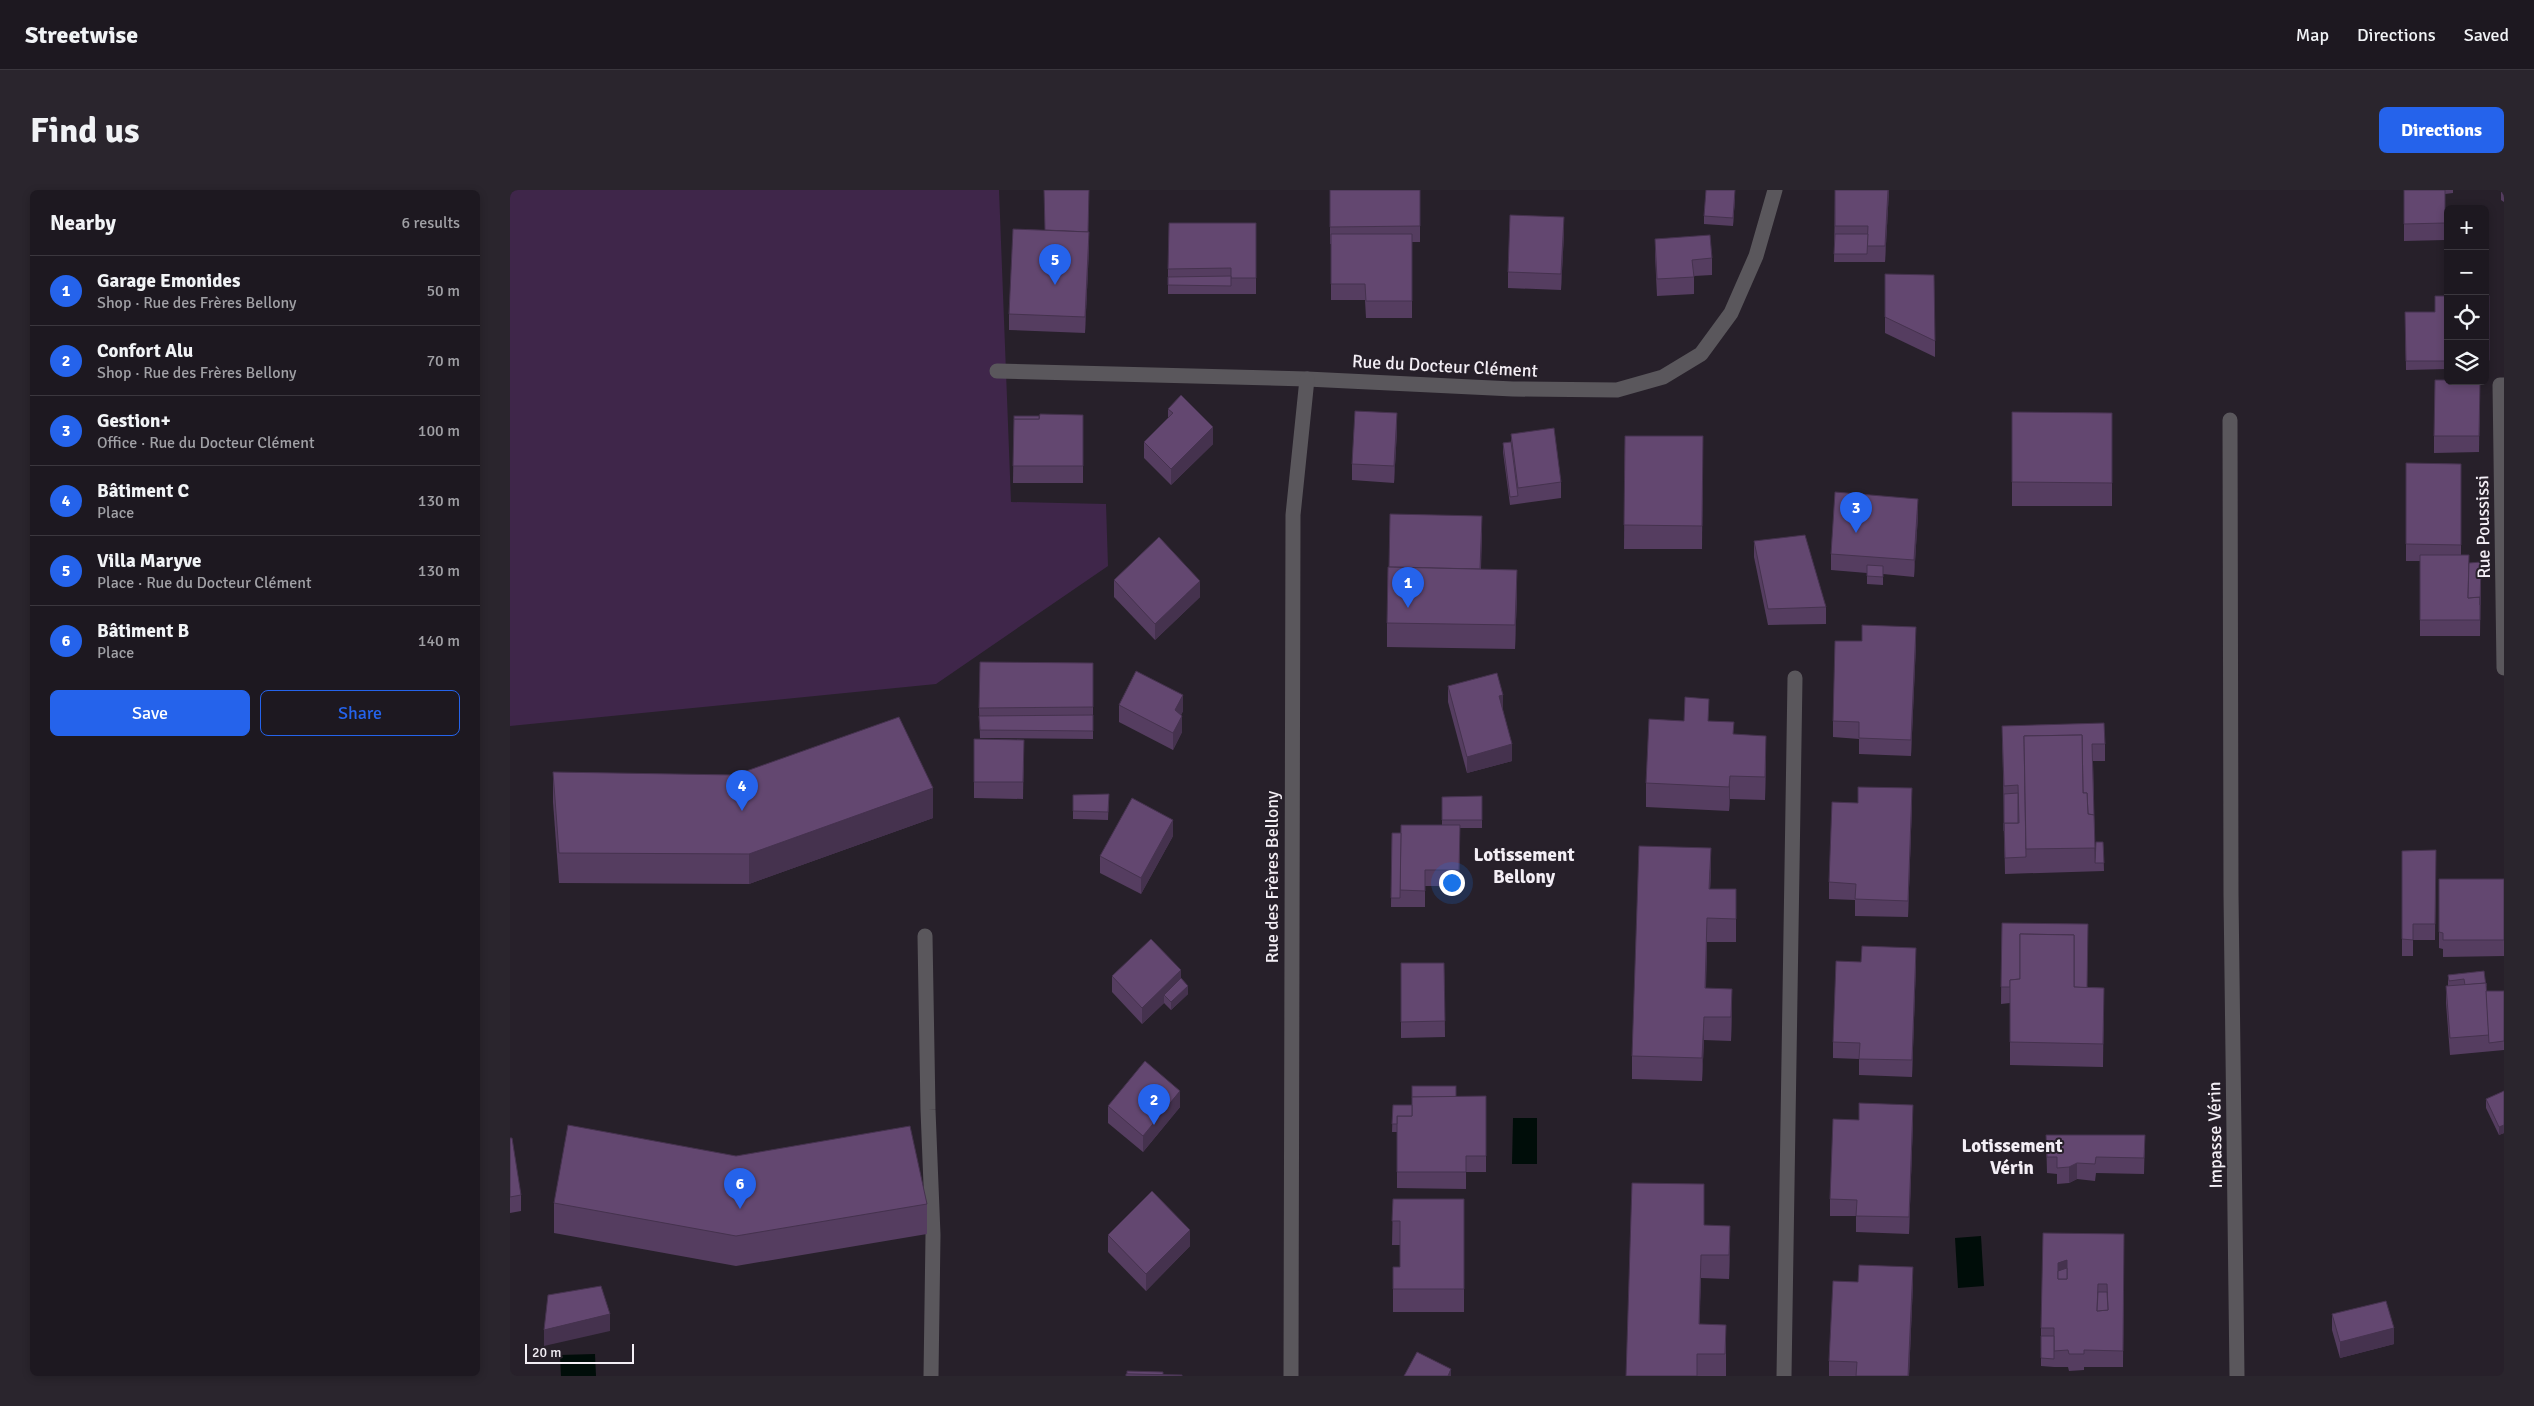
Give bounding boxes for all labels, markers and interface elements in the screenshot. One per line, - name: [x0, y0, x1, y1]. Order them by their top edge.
- text: Streetwise: [25, 20, 138, 50]
- text: Map: [2296, 24, 2329, 46]
- text: Directions: [2357, 24, 2436, 46]
- text: Saved: [2464, 24, 2509, 46]
- button: Directions: [2379, 107, 2504, 153]
- text: Find us: [30, 109, 140, 152]
- map controls: [2444, 205, 2489, 385]
- button: +: [2444, 205, 2489, 250]
- text: Nearby: [50, 210, 116, 236]
- text: 6 results: [401, 213, 460, 233]
- pin: 5: [1039, 244, 1071, 285]
- button: −: [2444, 250, 2489, 295]
- text: Garage Emonides: [97, 269, 240, 293]
- text: 1: [62, 281, 70, 301]
- text: 50 m: [426, 281, 460, 301]
- text: Shop · Rue des Frères Bellony: [97, 293, 297, 313]
- button: locate: [2444, 295, 2489, 340]
- text: Confort Alu: [97, 339, 193, 363]
- button: layers: [2444, 340, 2489, 385]
- street label: Rue du Docteur Clément: [1352, 350, 1538, 382]
- text: 2: [62, 351, 70, 371]
- text: 70 m: [426, 351, 460, 371]
- text: Shop · Rue des Frères Bellony: [97, 363, 297, 383]
- text: Gestion+: [97, 409, 171, 433]
- text: 3: [62, 421, 70, 441]
- text: 100 m: [418, 421, 460, 441]
- text: Office · Rue du Docteur Clément: [97, 433, 315, 453]
- street label: Rue Poussissi: [2471, 475, 2495, 579]
- text: Bâtiment C: [97, 479, 189, 503]
- text: 4: [62, 491, 70, 511]
- text: 130 m: [418, 491, 460, 511]
- pin: 3: [1840, 492, 1872, 533]
- text: Place: [97, 503, 134, 523]
- text: Villa Maryve: [97, 549, 201, 573]
- text: 5: [62, 561, 70, 581]
- text: 130 m: [418, 561, 460, 581]
- pin: 1: [1392, 567, 1424, 608]
- text: Place · Rue du Docteur Clément: [97, 573, 312, 593]
- text: Bâtiment B: [97, 619, 189, 643]
- text: 6: [62, 631, 70, 651]
- text: 140 m: [418, 631, 460, 651]
- text: Place: [97, 643, 134, 663]
- button: Save: [50, 690, 250, 736]
- button: Share: [260, 690, 460, 736]
- pin: 4: [726, 770, 758, 811]
- street label: Rue des Frères Bellony: [1261, 790, 1283, 963]
- district label: Lotissement Bellony: [1473, 843, 1575, 889]
- your location: [1439, 870, 1465, 896]
- street label: Impasse Vérin: [2203, 1081, 2227, 1189]
- pin: 2: [1138, 1084, 1170, 1125]
- district label: Lotissement Vérin: [1961, 1134, 2063, 1180]
- pin: 6: [724, 1168, 756, 1209]
- scale bar: [525, 1341, 634, 1364]
- text: 20 m: [532, 1344, 561, 1361]

